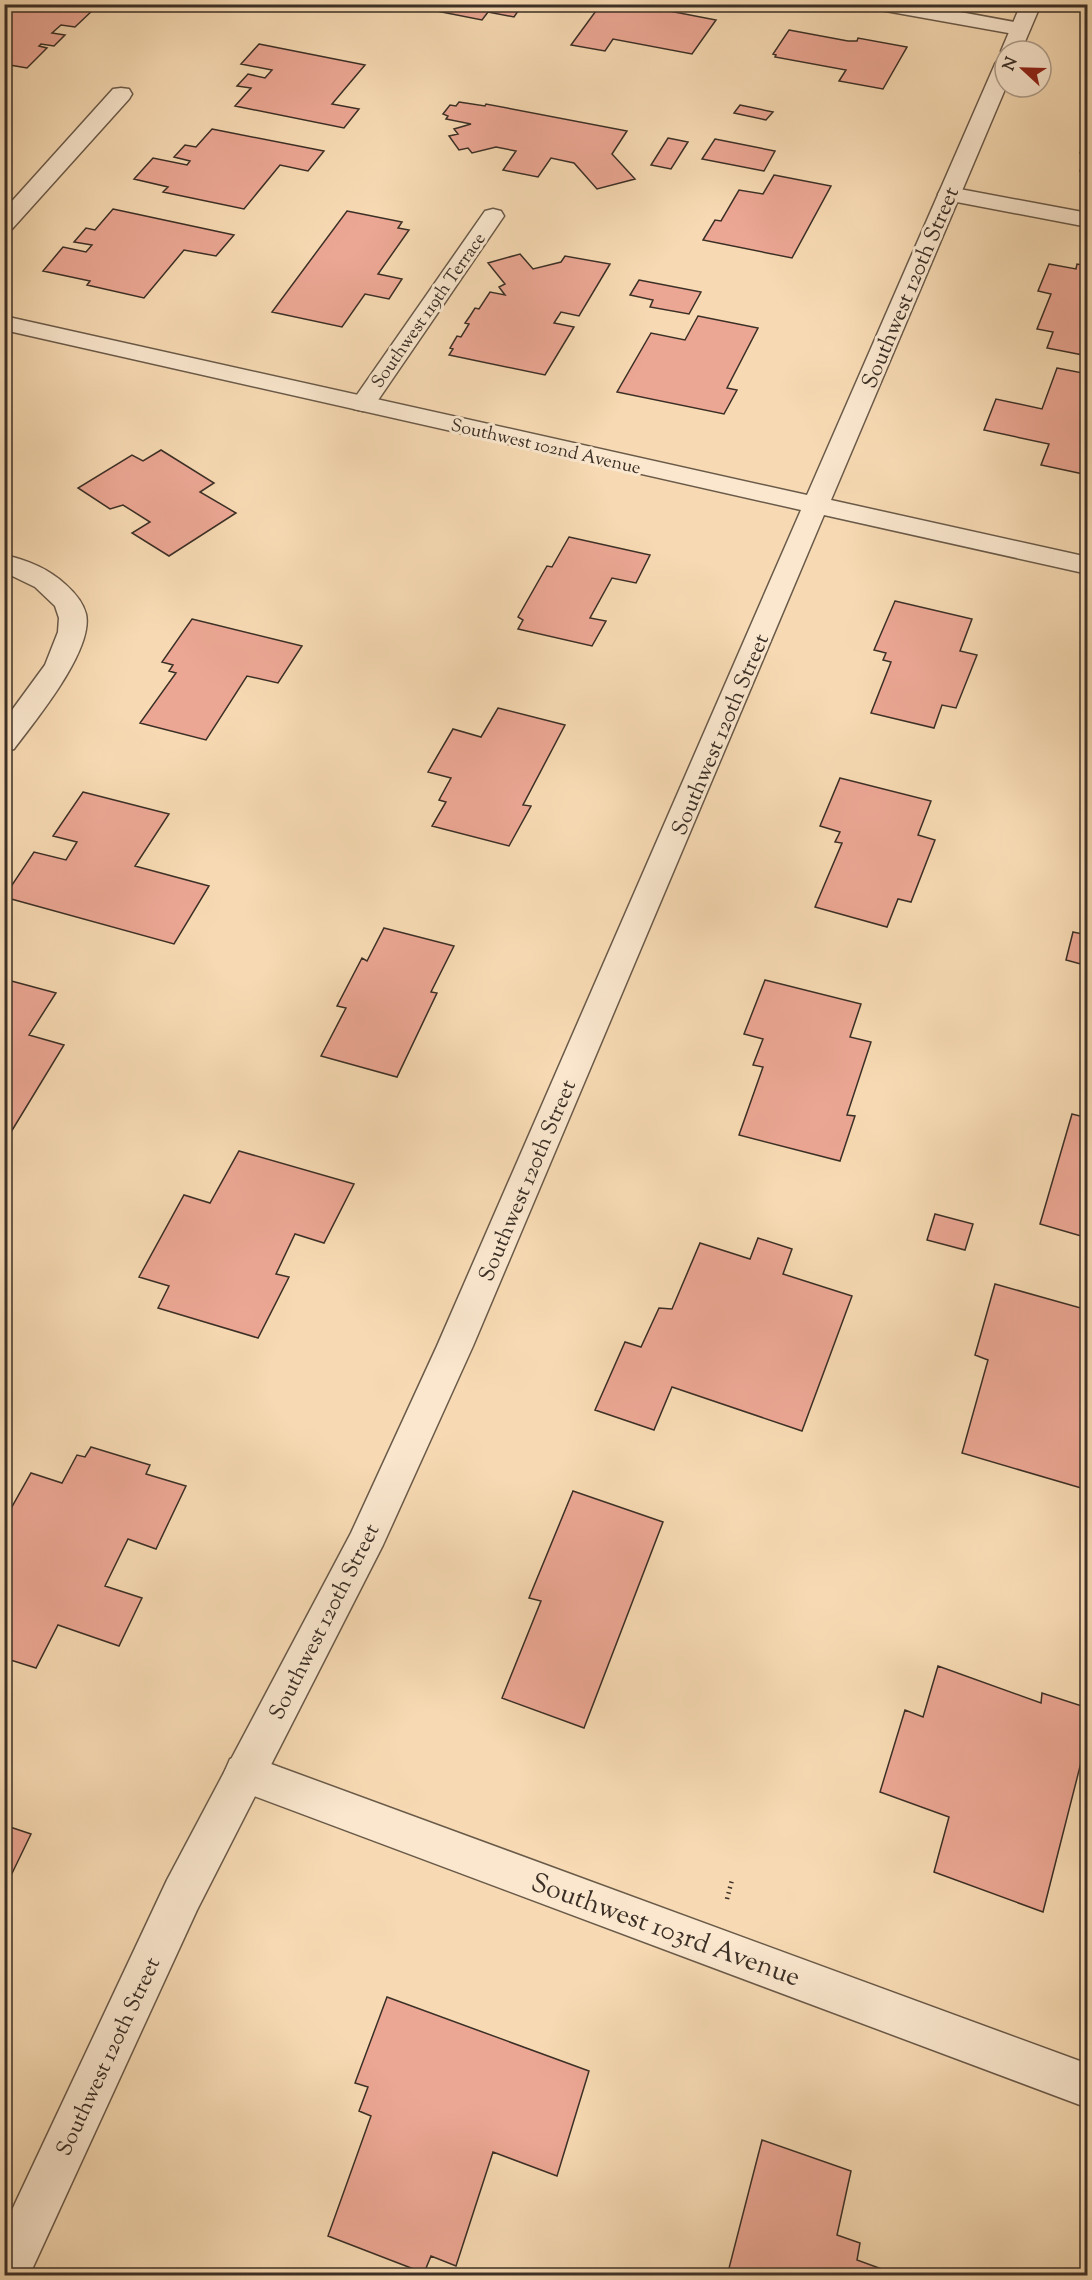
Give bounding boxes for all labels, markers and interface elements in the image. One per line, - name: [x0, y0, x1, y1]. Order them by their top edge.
- north arrow: [993, 39, 1053, 99]
- text: N: [998, 54, 1025, 75]
- street label: Southwest 120th Street: [855, 182, 969, 394]
- street label: Southwest 119th Terrace: [366, 228, 493, 394]
- street label: Southwest 102nd Avenue: [448, 413, 643, 482]
- street label: Southwest 120th Street: [665, 629, 779, 841]
- street label: Southwest 120th Street: [472, 1075, 586, 1287]
- street label: Southwest 120th Street: [262, 1518, 389, 1726]
- street label: Southwest 103rd Avenue: [525, 1864, 805, 1998]
- street label: Southwest 120th Street: [50, 1952, 170, 2162]

